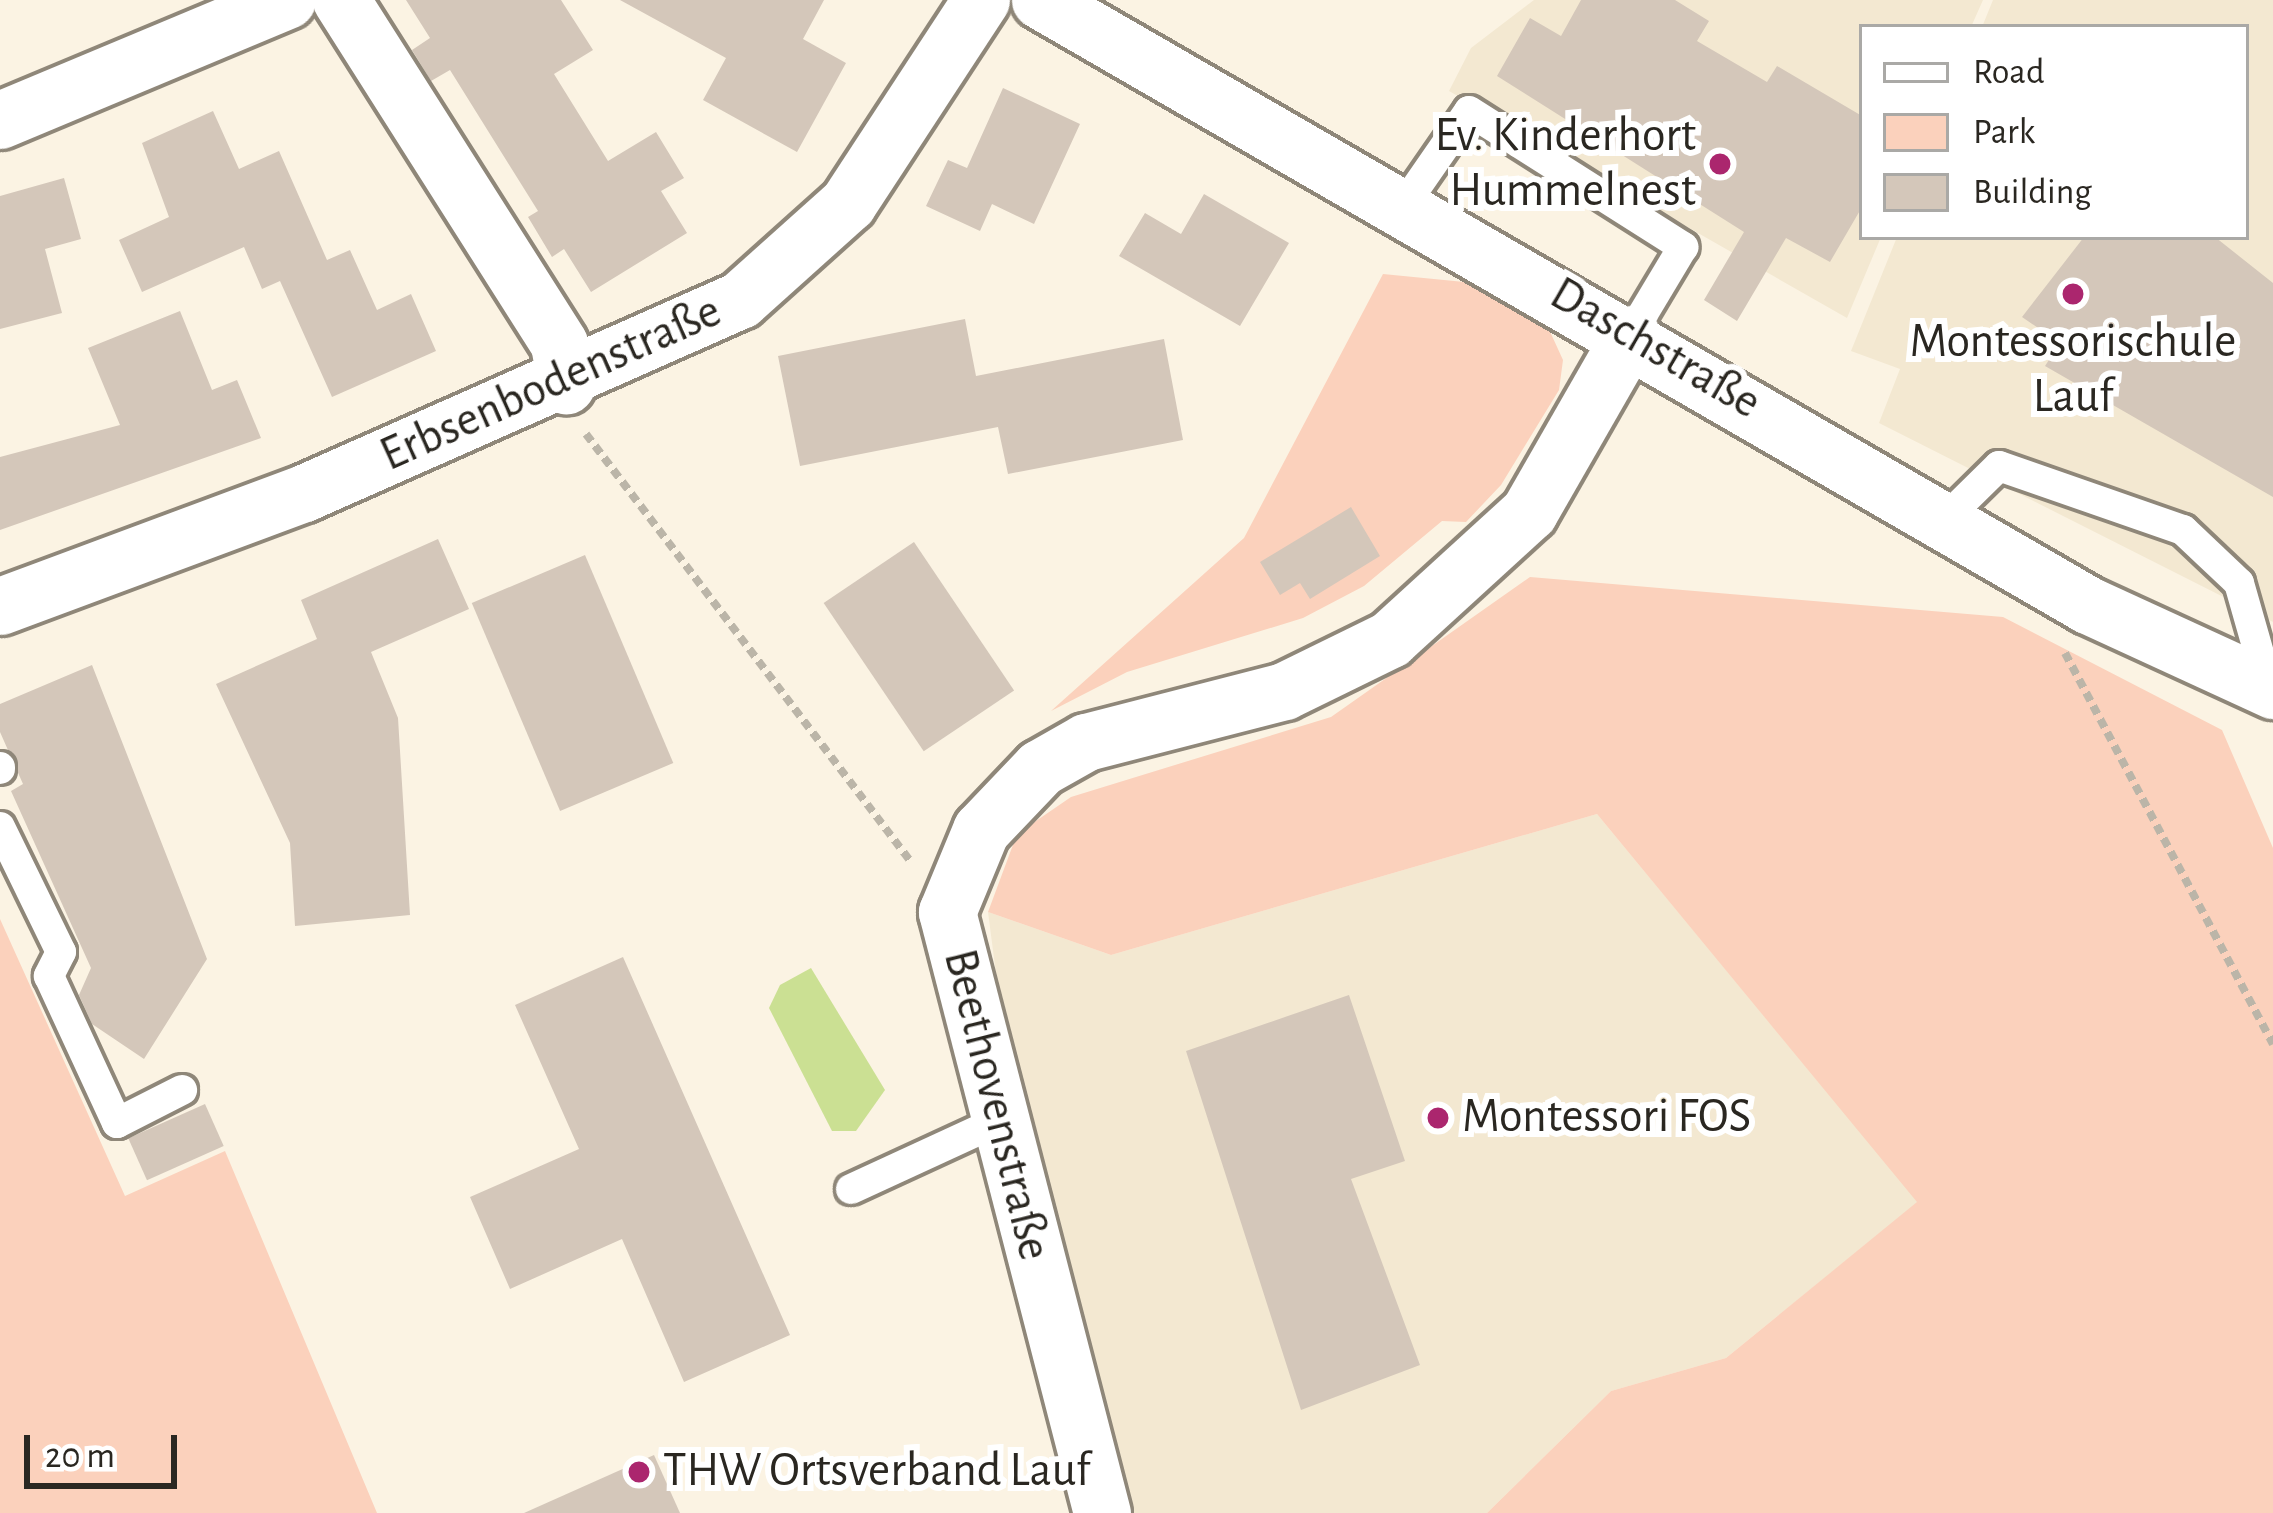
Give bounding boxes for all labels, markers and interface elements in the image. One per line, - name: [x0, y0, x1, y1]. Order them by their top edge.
- legend: [1859, 24, 2249, 240]
- text: Road: [1973, 54, 2045, 90]
- place label: Ev. Kinderhort Hummelnest: [1434, 107, 1696, 220]
- text: Park: [1973, 114, 2035, 150]
- marker: Ev. Kinderhort Hummelnest: [1707, 151, 1733, 177]
- text: Building: [1973, 174, 2092, 210]
- street label: Daschstraße: [1540, 266, 1770, 432]
- marker: Montessorischule Lauf: [2060, 281, 2086, 307]
- street label: Erbsenbodenstraße: [372, 283, 730, 485]
- place label: Montessorischule Lauf: [1910, 313, 2236, 426]
- street label: Beethovenstraße: [930, 944, 1062, 1266]
- place label: Montessori FOS: [1462, 1089, 1751, 1147]
- marker: Montessori FOS: [1425, 1105, 1451, 1131]
- scale bar: [30, 1411, 183, 1485]
- text: 20 m: [45, 1438, 115, 1474]
- place label: THW Ortsverband Lauf: [663, 1443, 1090, 1501]
- marker: THW Ortsverband Lauf: [626, 1459, 652, 1485]

